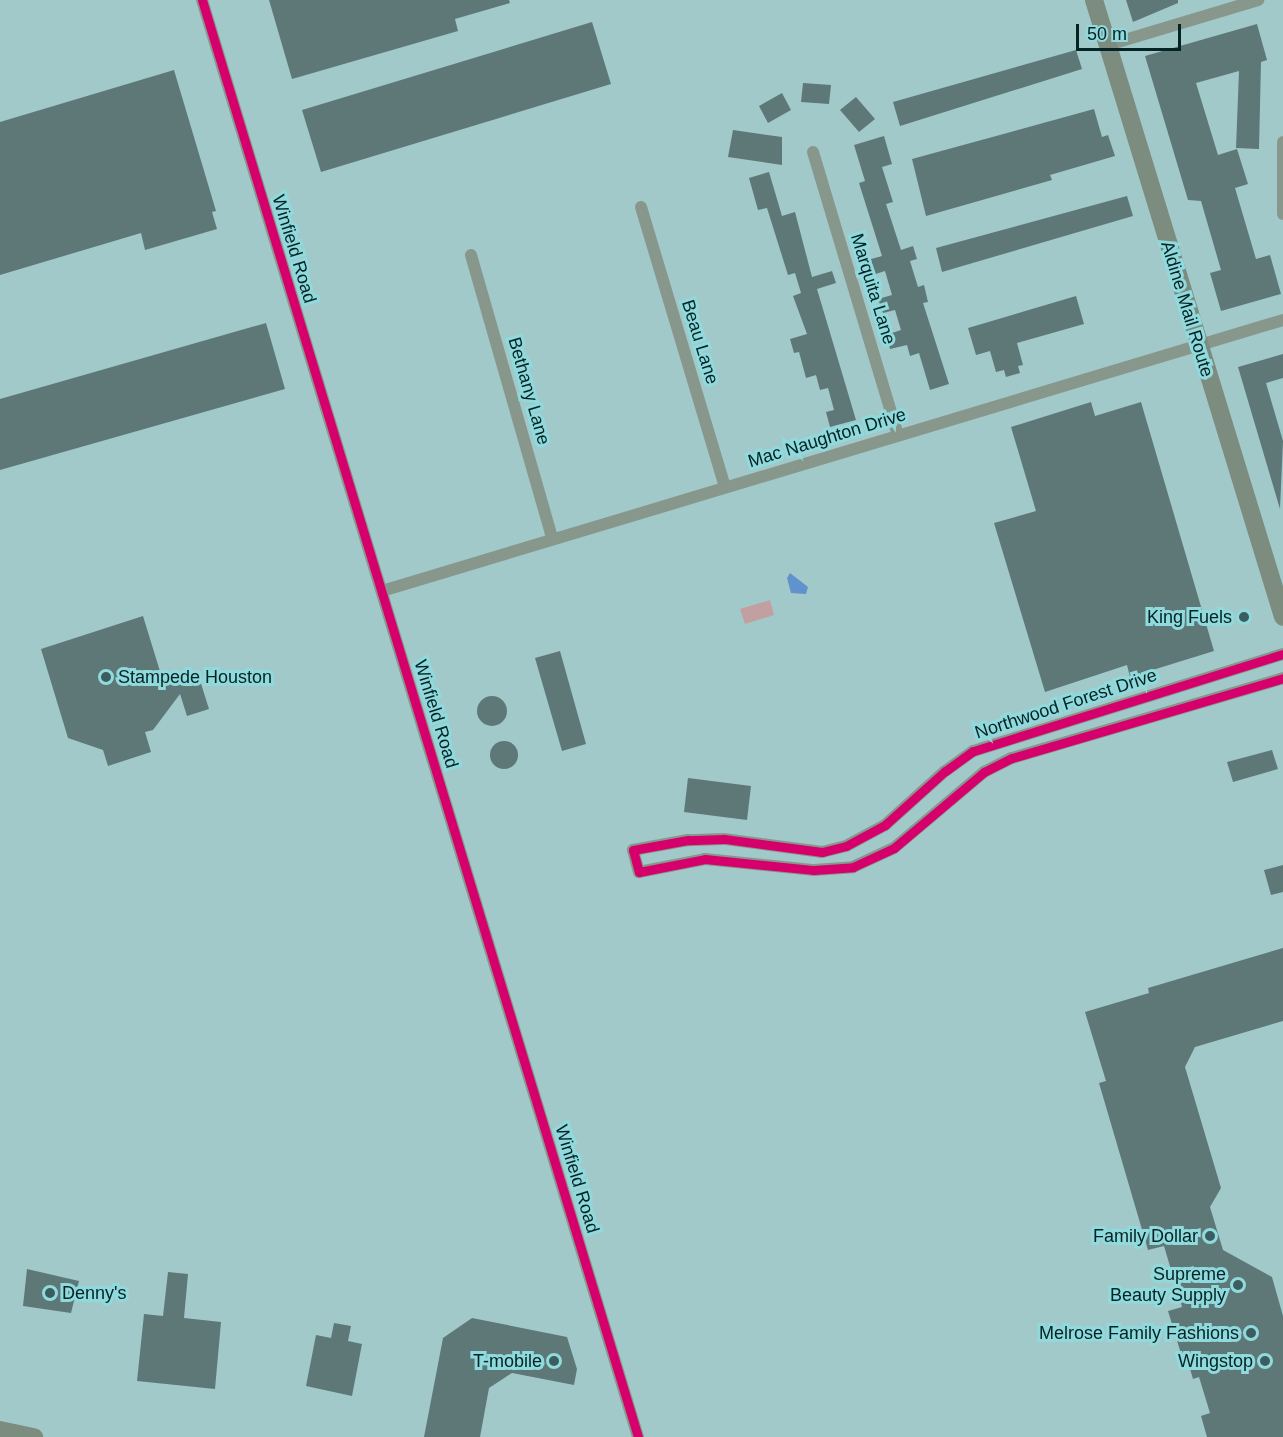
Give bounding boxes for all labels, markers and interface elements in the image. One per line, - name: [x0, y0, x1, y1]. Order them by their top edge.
- scale bar: [1079, 12, 1184, 50]
- text: 50 m: [1087, 24, 1127, 44]
- street label: Winfield Road: [267, 192, 321, 306]
- street label: Marquita Lane: [846, 231, 900, 347]
- street label: Aldine Mail Route: [1156, 238, 1218, 380]
- street label: Beau Lane: [677, 297, 723, 387]
- street label: Bethany Lane: [503, 335, 555, 447]
- street label: Mac Naughton Drive: [745, 404, 909, 472]
- place label: King Fuels: [1147, 606, 1232, 628]
- marker: King Fuels: [1237, 610, 1251, 624]
- street label: Winfield Road: [409, 657, 463, 771]
- street label: Northwood Forest Drive: [972, 664, 1160, 744]
- place label: Stampede Houston: [118, 666, 272, 688]
- marker: Stampede Houston: [99, 670, 113, 684]
- street label: Winfield Road: [550, 1122, 604, 1236]
- place label: Family Dollar: [1093, 1225, 1198, 1247]
- marker: Family Dollar: [1203, 1229, 1217, 1243]
- place label: Supreme Beauty Supply: [1110, 1264, 1226, 1306]
- marker: Supreme Beauty Supply: [1231, 1278, 1245, 1292]
- place label: Denny's: [62, 1282, 126, 1304]
- marker: Denny's: [43, 1286, 57, 1300]
- place label: Melrose Family Fashions: [1039, 1322, 1239, 1344]
- marker: Melrose Family Fashions: [1244, 1326, 1258, 1340]
- place label: T-mobile: [473, 1350, 542, 1372]
- place label: Wingstop: [1178, 1350, 1253, 1372]
- marker: T-mobile: [547, 1354, 561, 1368]
- marker: Wingstop: [1258, 1354, 1272, 1368]

